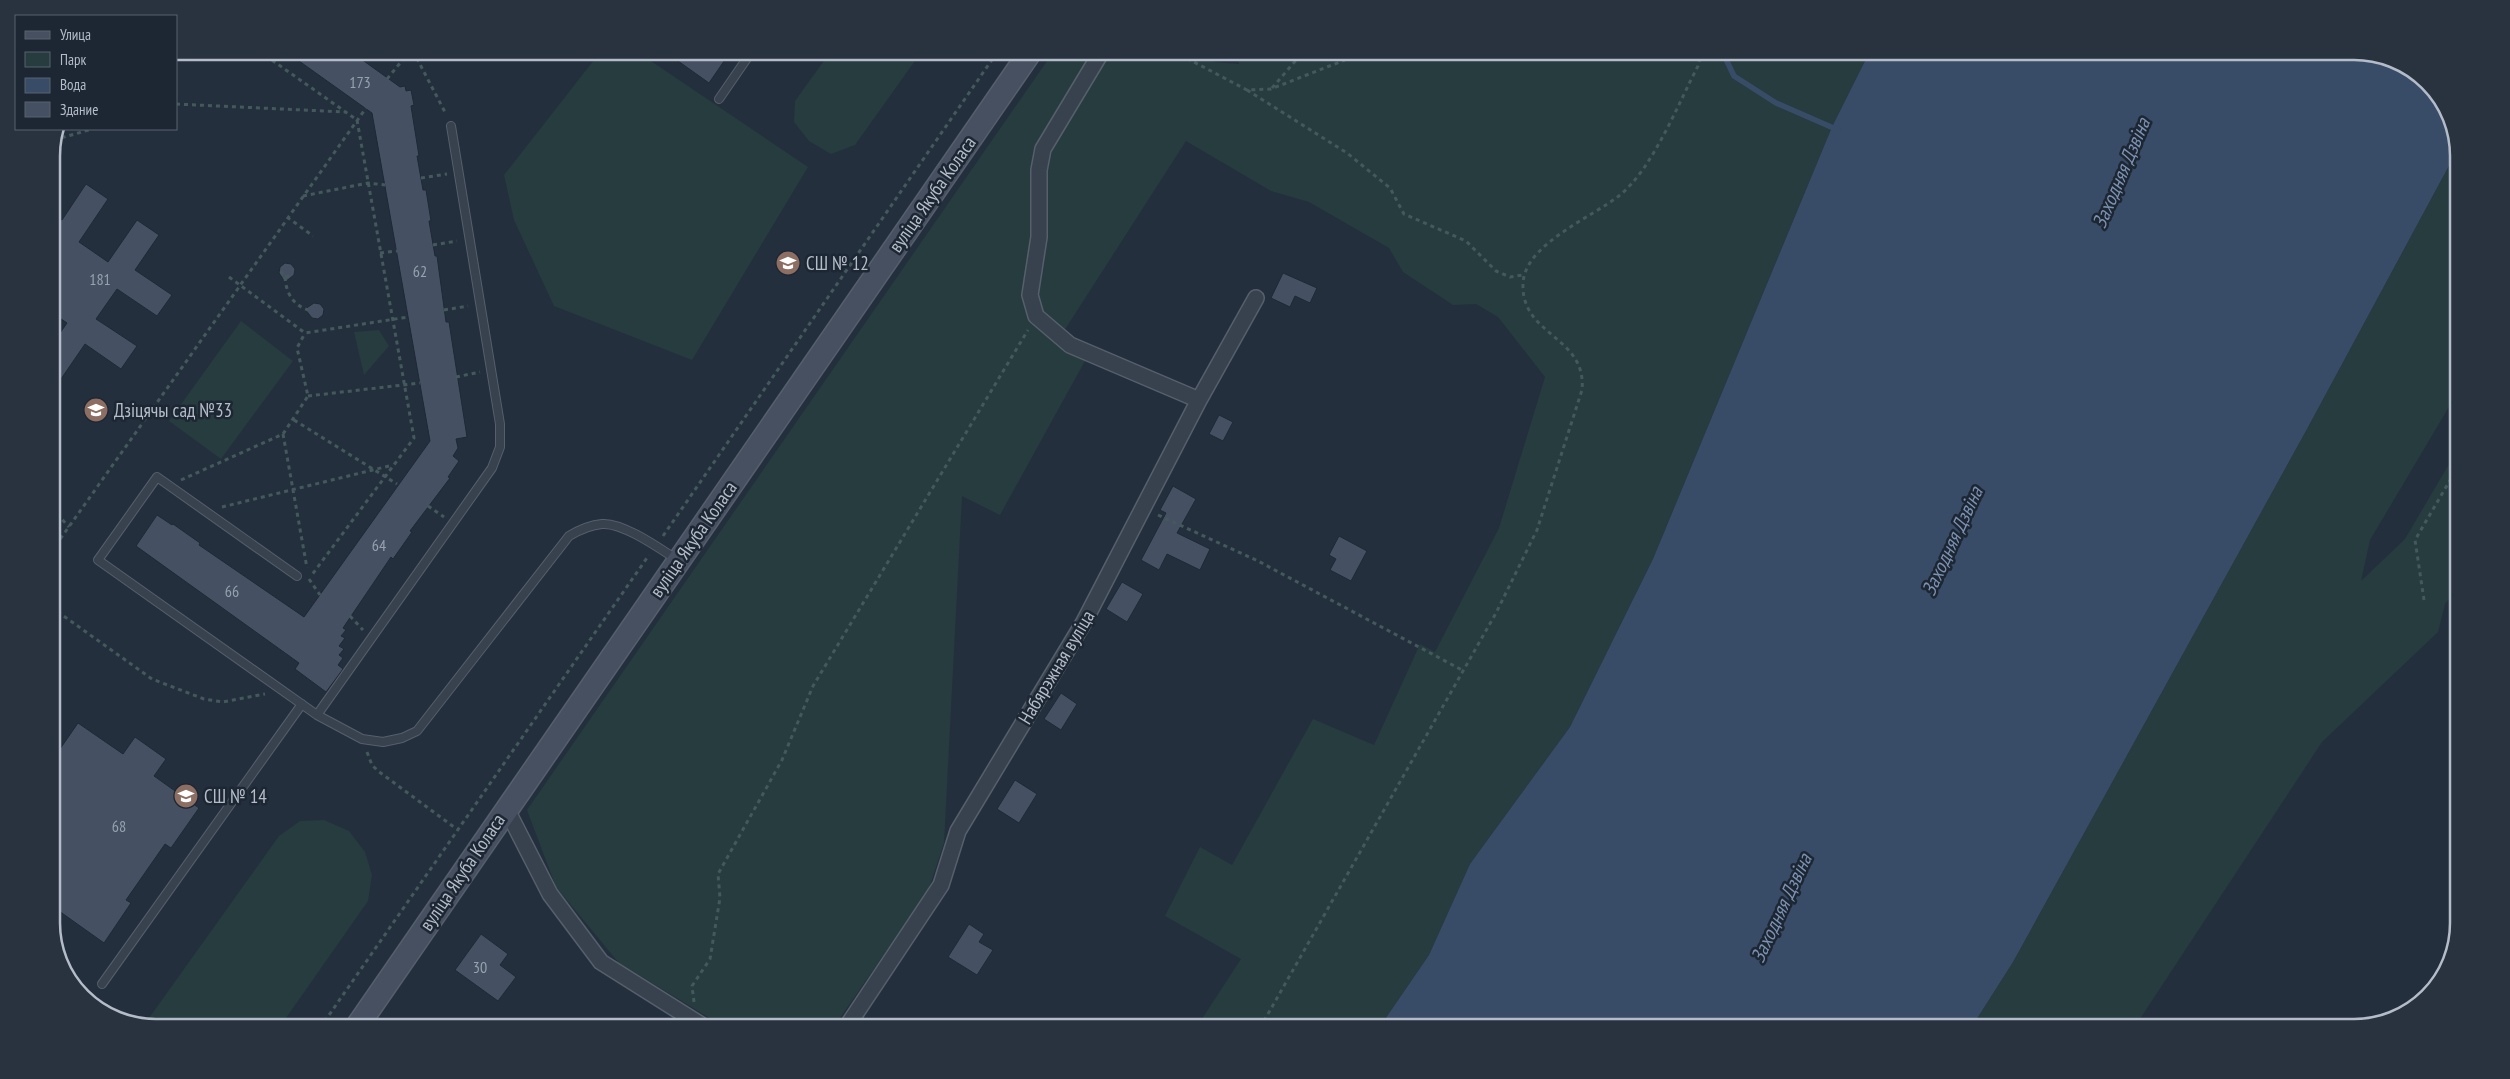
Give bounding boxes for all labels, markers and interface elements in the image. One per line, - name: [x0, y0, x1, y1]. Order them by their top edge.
- legend: [15, 15, 178, 130]
- text: Улица: [60, 25, 91, 44]
- text: Парк: [60, 50, 86, 69]
- house number: 173: [349, 72, 371, 92]
- text: Вода: [60, 75, 86, 94]
- text: Здание: [60, 100, 98, 119]
- water label: Заходняя Дзвіна: [2086, 113, 2156, 232]
- street label: вуліца Якуба Коласа: [883, 131, 981, 257]
- school or university icon: СШ № 12: [775, 250, 801, 276]
- place label: СШ № 12: [806, 251, 869, 275]
- house number: 62: [413, 261, 427, 281]
- house number: 181: [89, 269, 111, 289]
- school or university icon: Дзіцячы сад №33: [83, 397, 109, 423]
- place label: Дзіцячы сад №33: [114, 398, 232, 422]
- street label: вуліца Якуба Коласа: [644, 476, 742, 602]
- water label: Заходняя Дзвіна: [1915, 482, 1989, 600]
- house number: 64: [372, 535, 386, 555]
- house number: 66: [225, 581, 239, 601]
- street label: Набярэжная вуліца: [1013, 606, 1099, 728]
- school or university icon: СШ № 14: [173, 783, 199, 809]
- place label: СШ № 14: [204, 784, 267, 808]
- street label: вуліца Якуба Коласа: [414, 809, 510, 935]
- house number: 68: [112, 816, 126, 836]
- water label: Заходняя Дзвіна: [1744, 849, 1818, 967]
- house number: 30: [473, 957, 487, 977]

